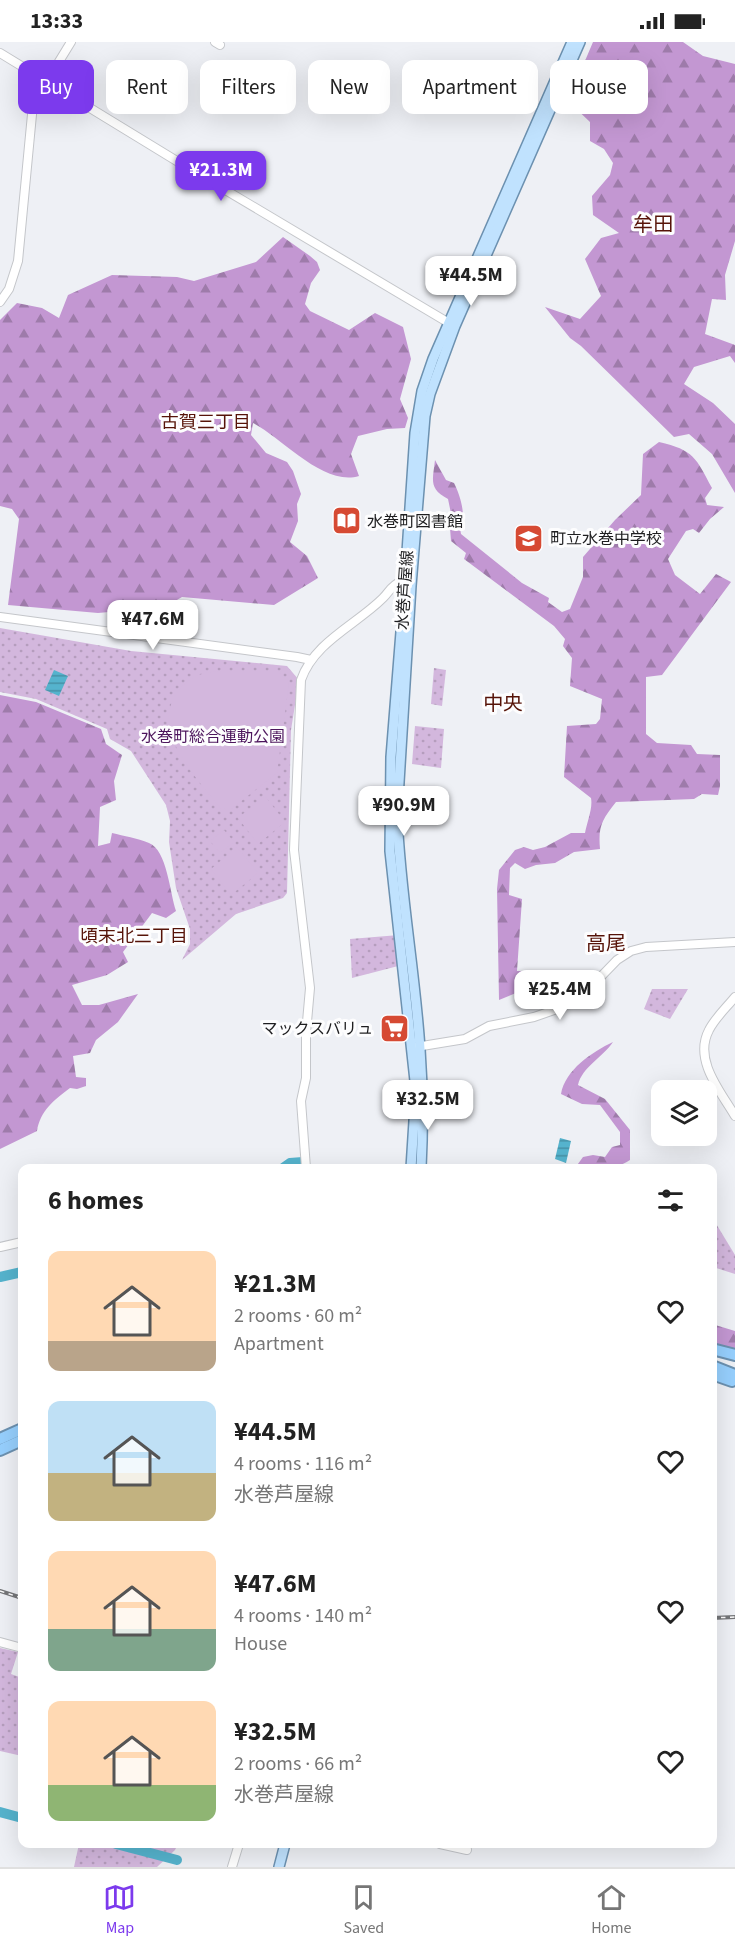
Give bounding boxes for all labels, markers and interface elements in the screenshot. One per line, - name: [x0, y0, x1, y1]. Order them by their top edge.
- text: 13:33: [30, 5, 83, 37]
- chip: Buy: [18, 60, 94, 114]
- chip: Rent: [106, 60, 188, 114]
- chip: Filters: [200, 60, 296, 114]
- chip: New: [308, 60, 390, 114]
- chip: Apartment: [402, 60, 538, 114]
- chip: House: [550, 60, 648, 114]
- pin: ¥21.3M: [172, 151, 270, 202]
- text: ¥21.3M: [189, 156, 253, 184]
- district label: 牟田: [633, 211, 673, 239]
- pin: ¥44.5M: [422, 256, 520, 307]
- text: ¥44.5M: [439, 261, 503, 289]
- district label: 古賀三丁目: [161, 410, 251, 435]
- library icon: 水巻町図書館: [330, 505, 362, 537]
- place label: 水巻町図書館: [367, 511, 463, 533]
- school or university icon: 町立水巻中学校: [513, 522, 545, 554]
- place label: 町立水巻中学校: [550, 528, 662, 550]
- street label: 水巻芦屋線: [391, 549, 419, 631]
- pin: ¥47.6M: [104, 600, 202, 651]
- text: ¥47.6M: [121, 605, 185, 633]
- district label: 中央: [483, 690, 523, 718]
- park label: 水巻町総合運動公園: [141, 726, 285, 748]
- pin: ¥90.9M: [355, 786, 453, 837]
- text: ¥90.9M: [372, 791, 436, 819]
- district label: 頃末北三丁目: [80, 924, 188, 949]
- district label: 高尾: [586, 930, 626, 958]
- pin: ¥25.4M: [511, 970, 609, 1021]
- text: ¥25.4M: [528, 975, 592, 1003]
- supermarket icon: マックスバリュ: [378, 1012, 410, 1044]
- place label: マックスバリュ: [261, 1018, 373, 1040]
- pin: ¥32.5M: [379, 1080, 477, 1131]
- map controls: [651, 1080, 717, 1146]
- button: layers: [651, 1080, 717, 1146]
- text: ¥32.5M: [396, 1085, 460, 1113]
- text: 6 homes: [48, 1182, 143, 1219]
- icon: filters: [654, 1184, 687, 1217]
- text: ¥21.3M: [234, 1265, 317, 1302]
- icon: home: [96, 1275, 168, 1347]
- icon: heart: [654, 1295, 687, 1328]
- text: 2 rooms · 60 m²: [234, 1302, 362, 1330]
- text: Apartment: [234, 1330, 324, 1358]
- text: ¥44.5M: [234, 1413, 317, 1450]
- icon: home: [96, 1425, 168, 1497]
- icon: heart: [654, 1445, 687, 1478]
- text: 4 rooms · 116 m²: [234, 1450, 372, 1478]
- text: 水巻芦屋線: [234, 1481, 334, 1509]
- text: ¥47.6M: [234, 1565, 317, 1602]
- icon: home: [96, 1575, 168, 1647]
- icon: heart: [654, 1595, 687, 1628]
- text: 4 rooms · 140 m²: [234, 1602, 372, 1630]
- text: House: [234, 1630, 287, 1658]
- text: ¥32.5M: [234, 1713, 317, 1750]
- icon: home: [96, 1725, 168, 1797]
- icon: heart: [654, 1745, 687, 1778]
- text: 2 rooms · 66 m²: [234, 1750, 362, 1778]
- text: 水巻芦屋線: [234, 1781, 334, 1809]
- tab: Map: [103, 1881, 136, 1939]
- tab: Saved: [343, 1881, 384, 1939]
- tab: Home: [591, 1881, 632, 1939]

